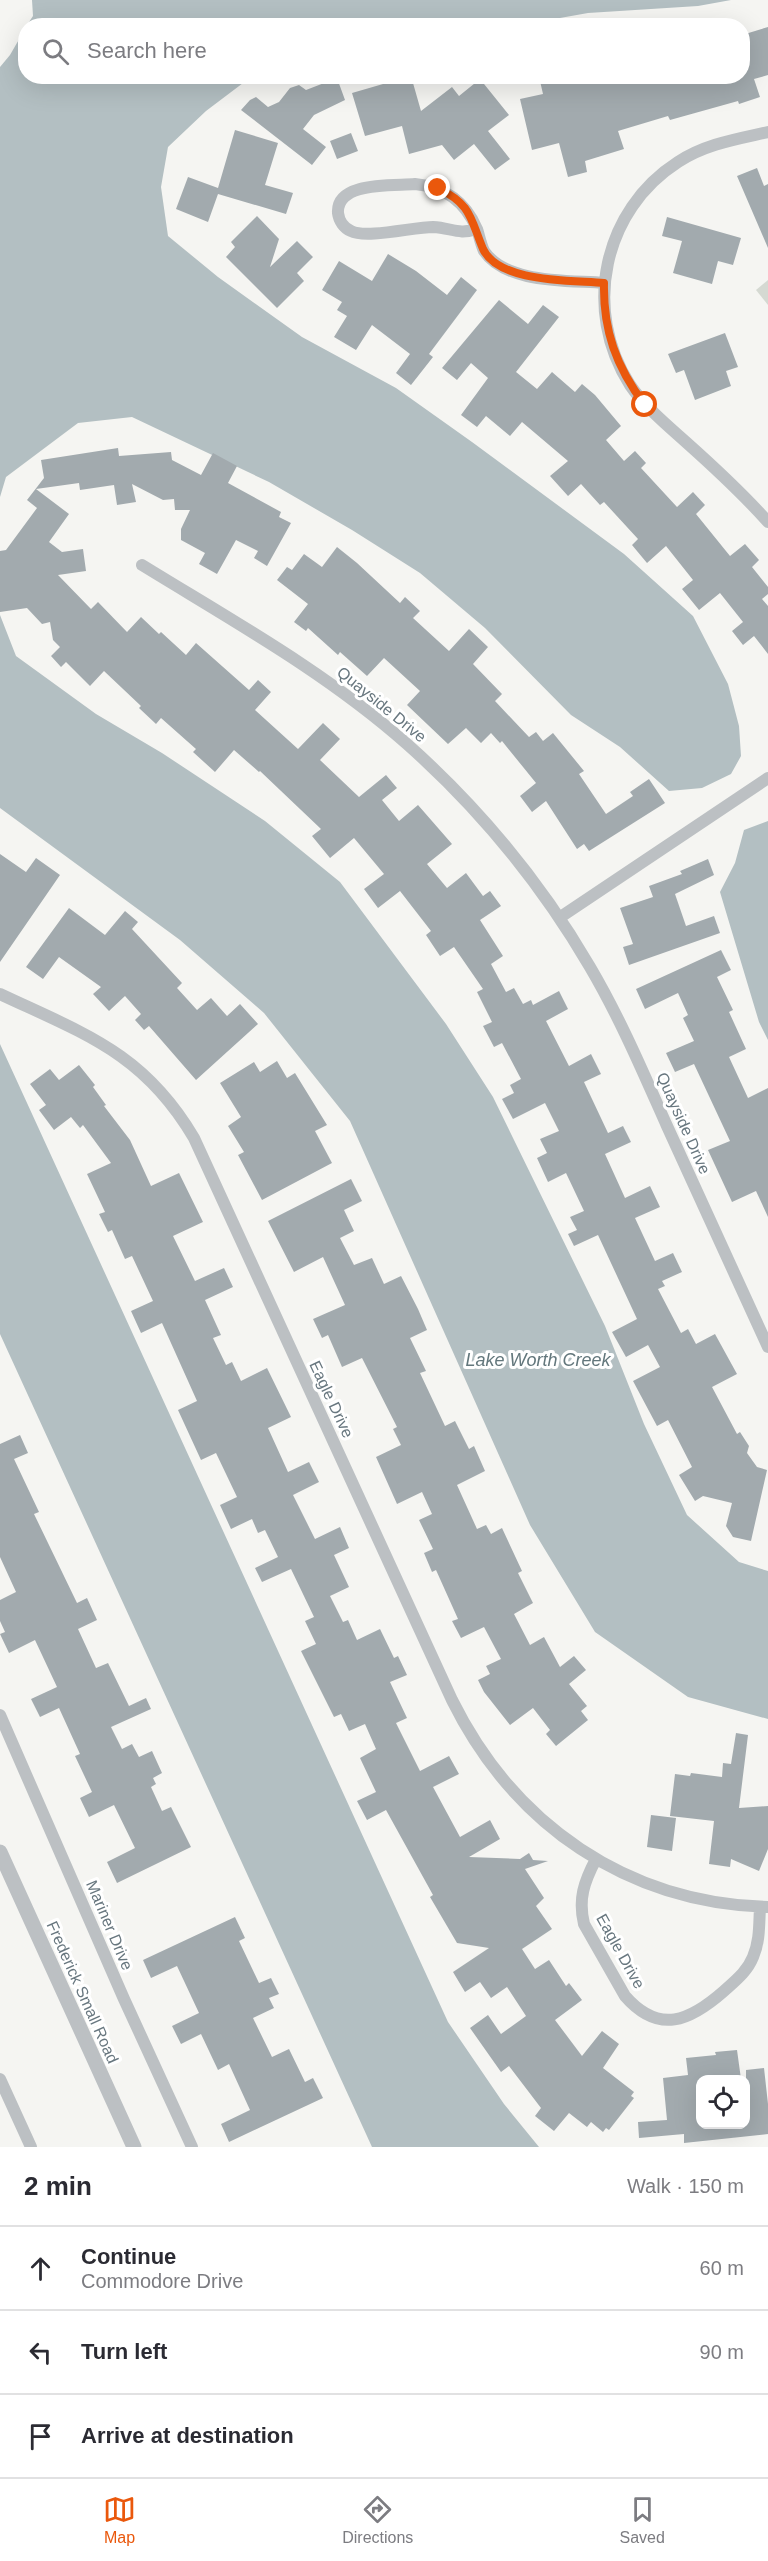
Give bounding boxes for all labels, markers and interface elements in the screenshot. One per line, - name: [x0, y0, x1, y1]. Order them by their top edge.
- search box: [18, 18, 750, 84]
- icon: search: [39, 35, 72, 68]
- text: Search here: [87, 38, 207, 63]
- route end: [424, 174, 450, 200]
- route start: [631, 391, 657, 417]
- street label: Quayside Drive: [334, 663, 430, 745]
- street label: Quayside Drive: [654, 1070, 714, 1177]
- water label: Lake Worth Creek: [465, 1350, 612, 1370]
- street label: Eagle Drive: [306, 1358, 357, 1440]
- street label: Mariner Drive: [83, 1878, 136, 1973]
- street label: Eagle Drive: [593, 1911, 648, 1992]
- street label: Frederick Small Road: [43, 1918, 122, 2066]
- map controls: [696, 2075, 750, 2129]
- button: locate: [696, 2075, 750, 2129]
- text: 2 min: [24, 2171, 92, 2201]
- text: Walk · 150 m: [627, 2175, 744, 2197]
- text: Continue: [81, 2244, 176, 2269]
- icon: ahead: [24, 2252, 57, 2285]
- text: 60 m: [700, 2257, 744, 2279]
- text: Commodore Drive: [81, 2270, 243, 2292]
- icon: left: [24, 2336, 57, 2369]
- text: Turn left: [81, 2339, 167, 2364]
- text: 90 m: [700, 2341, 744, 2363]
- icon: arrive: [24, 2420, 57, 2453]
- text: Arrive at destination: [81, 2423, 294, 2448]
- tab: Map: [103, 2493, 136, 2547]
- tab: Directions: [342, 2493, 413, 2547]
- tab: Saved: [620, 2493, 665, 2547]

